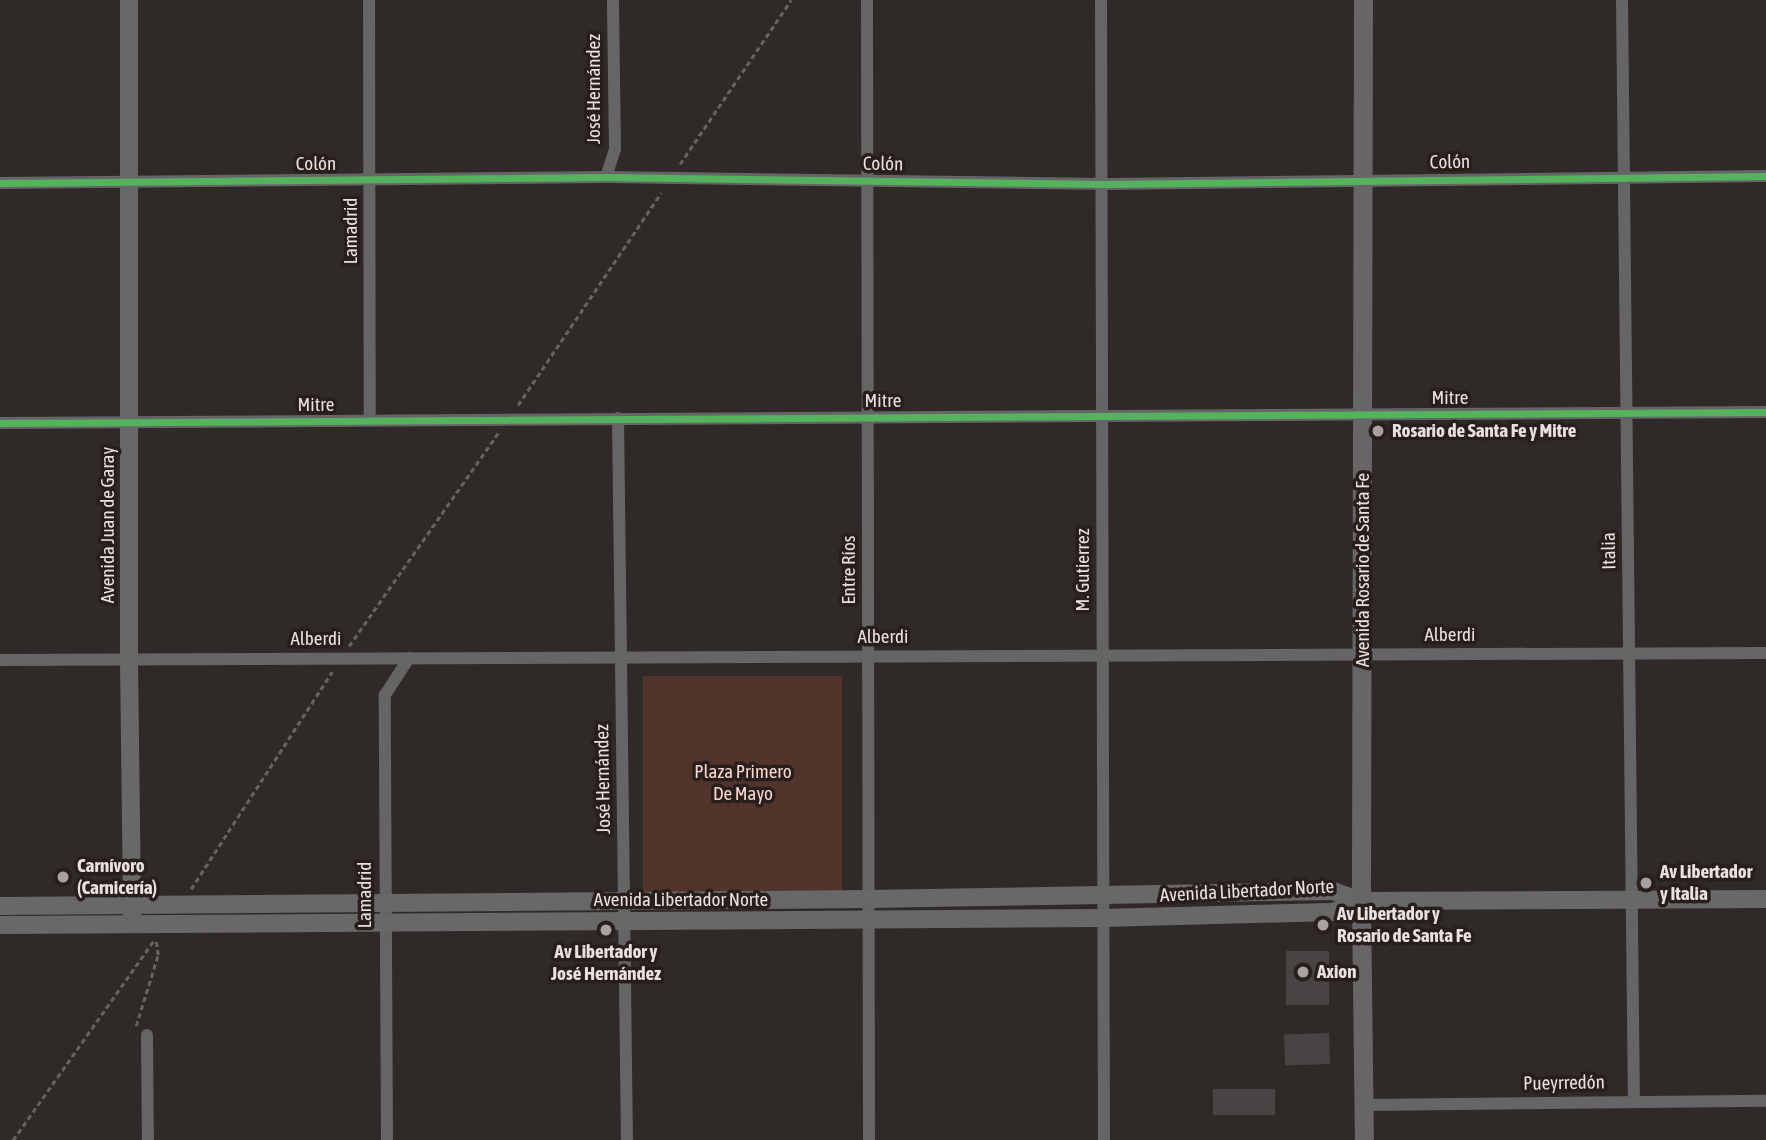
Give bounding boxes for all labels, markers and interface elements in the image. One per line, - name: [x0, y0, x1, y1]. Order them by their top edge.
- street label: José Hernández: [583, 34, 605, 144]
- street label: Colón: [1430, 150, 1470, 174]
- street label: Colón: [863, 152, 903, 176]
- street label: Colón: [296, 153, 336, 175]
- street label: Lamadrid: [340, 198, 362, 264]
- street label: Mitre: [1432, 387, 1468, 409]
- street label: Mitre: [865, 390, 901, 412]
- street label: Mitre: [298, 394, 334, 416]
- place label: Rosario de Santa Fe y Mitre: [1392, 420, 1576, 442]
- marker: Rosario de Santa Fe y Mitre: [1370, 423, 1386, 439]
- street label: Avenida Juan de Garay: [97, 447, 119, 603]
- street label: Avenida Rosario de Santa Fe: [1352, 473, 1374, 667]
- street label: M. Gutierrez: [1072, 528, 1094, 612]
- street label: Italia: [1597, 532, 1621, 570]
- street label: Entre Ríos: [838, 535, 860, 605]
- street label: Alberdi: [1425, 624, 1475, 646]
- street label: Alberdi: [858, 626, 908, 648]
- street label: Alberdi: [291, 628, 341, 650]
- street label: José Hernández: [591, 724, 615, 834]
- park label: Plaza Primero De Mayo: [694, 761, 792, 805]
- place label: Carnívoro (Carnicería): [77, 855, 157, 899]
- place label: Av Libertador y Italia: [1660, 861, 1752, 905]
- street label: Lamadrid: [354, 862, 376, 928]
- marker: Carnívoro (Carnicería): [55, 869, 71, 885]
- street label: Avenida Libertador Norte: [1159, 875, 1335, 907]
- marker: Av Libertador y Italia: [1638, 875, 1654, 891]
- street label: Avenida Libertador Norte: [594, 889, 768, 911]
- place label: Av Libertador y Rosario de Santa Fe: [1337, 903, 1472, 947]
- marker: Av Libertador y Rosario de Santa Fe: [1315, 917, 1331, 933]
- marker: Av Libertador y José Hernández: [598, 922, 614, 938]
- place label: Av Libertador y José Hernández: [551, 941, 661, 985]
- place label: Axion: [1317, 961, 1357, 983]
- marker: Axion: [1295, 964, 1311, 980]
- street label: Pueyrredón: [1523, 1071, 1605, 1095]

